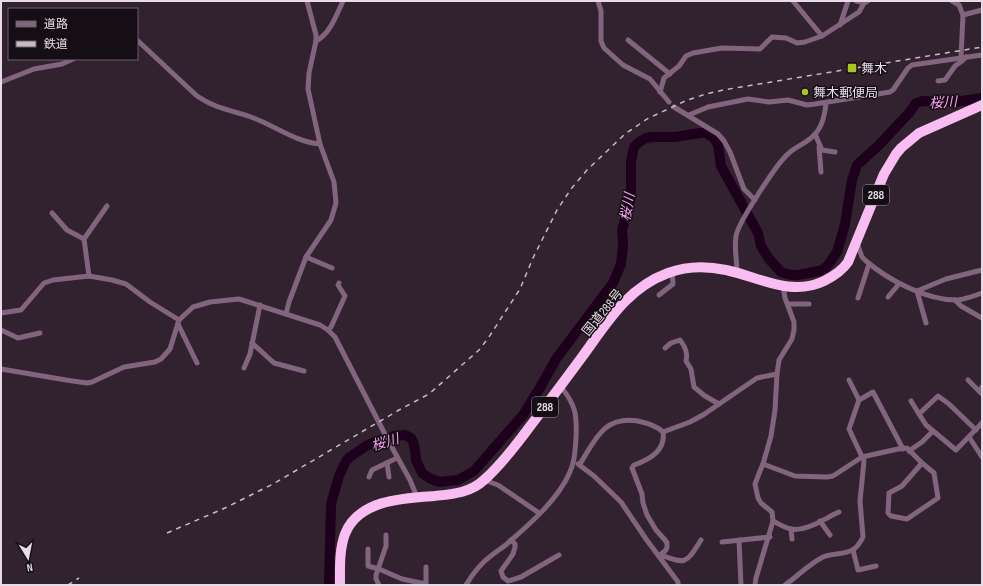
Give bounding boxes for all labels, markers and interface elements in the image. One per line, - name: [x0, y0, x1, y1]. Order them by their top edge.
- legend: [8, 8, 138, 60]
- text: 道路: [44, 17, 68, 32]
- text: 鉄道: [44, 37, 68, 52]
- place label: 舞木: [861, 61, 887, 77]
- marker: 舞木: [846, 62, 858, 74]
- place label: 舞木郵便局: [813, 85, 878, 101]
- marker: 舞木郵便局: [800, 87, 810, 97]
- water label: 桜川: [929, 93, 959, 112]
- road number: 288: [863, 185, 889, 205]
- water label: 桜川: [617, 190, 639, 222]
- street label: 国道288号: [579, 286, 627, 339]
- road number: 288: [532, 397, 558, 417]
- water label: 桜川: [369, 430, 403, 455]
- north arrow: [8, 538, 48, 578]
- text: N: [26, 560, 34, 574]

